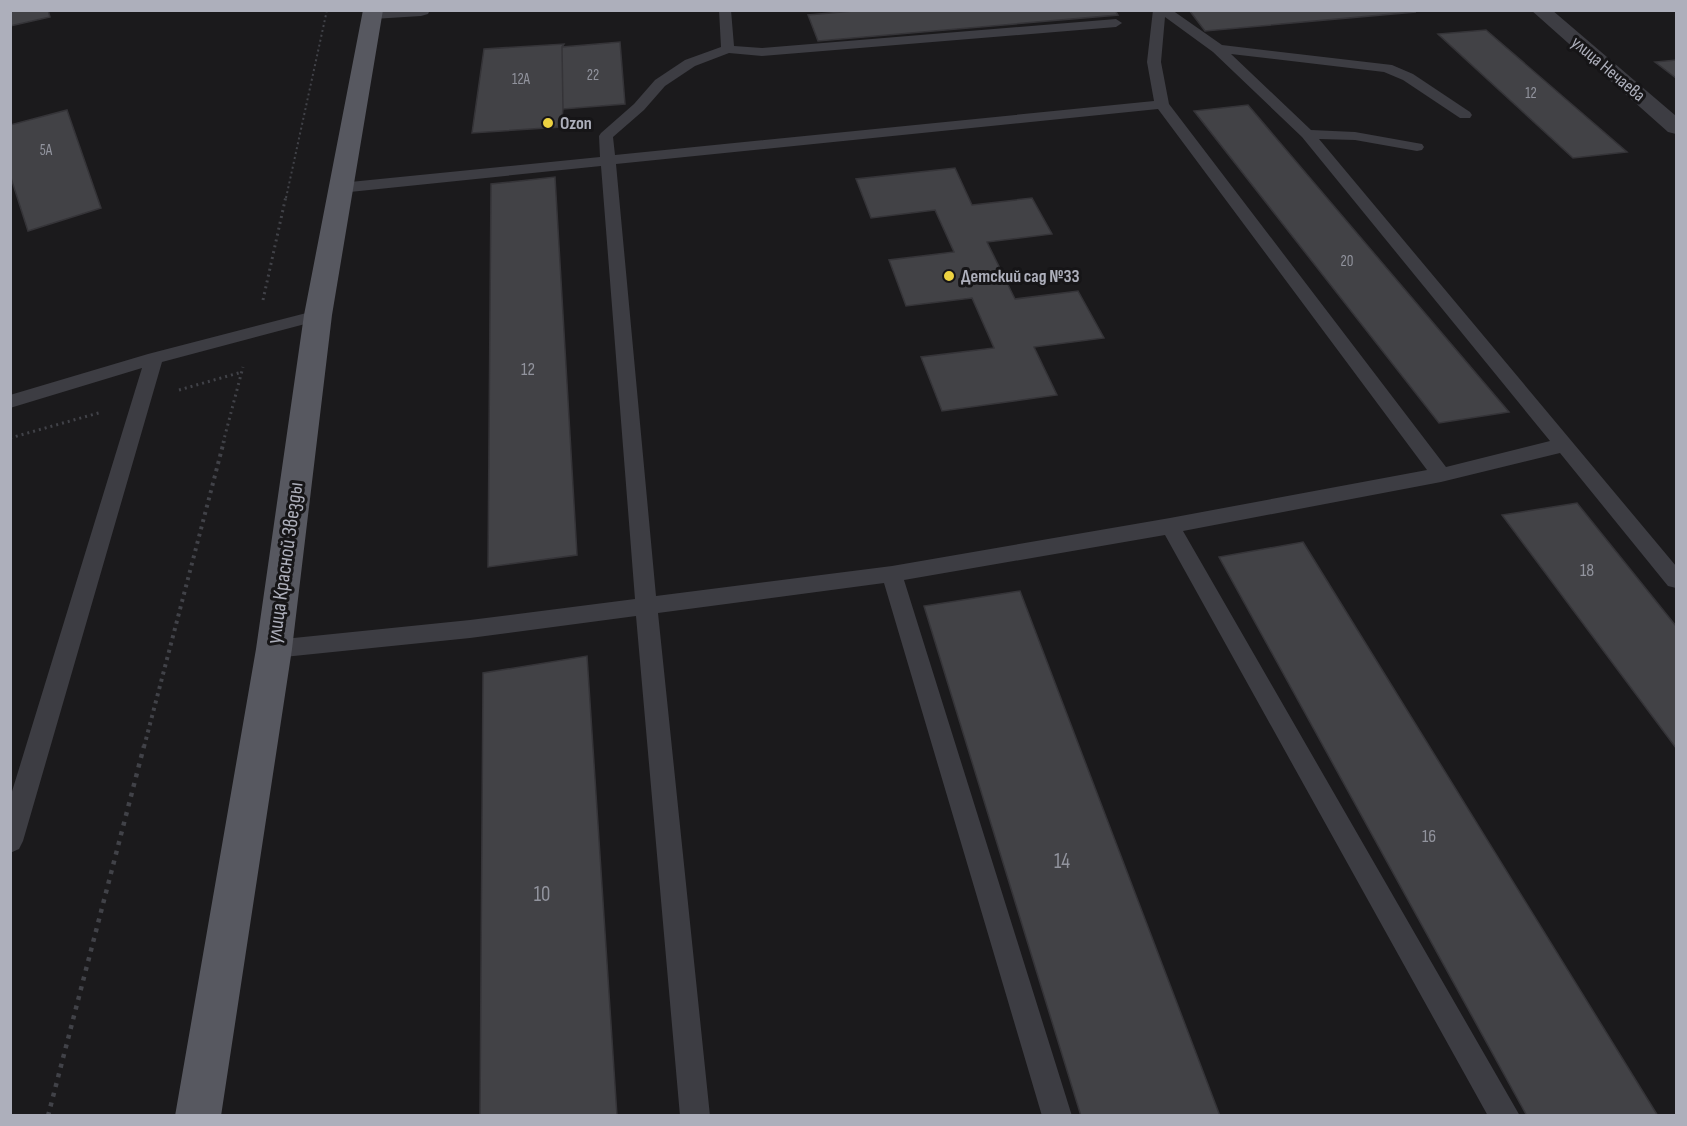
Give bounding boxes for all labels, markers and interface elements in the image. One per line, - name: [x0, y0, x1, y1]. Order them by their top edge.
- street label: улица Нечаева: [1567, 32, 1649, 106]
- house number: 22: [587, 66, 599, 85]
- house number: 12А: [512, 70, 531, 89]
- house number: 12: [1525, 84, 1537, 103]
- place label: Ozon: [560, 113, 592, 134]
- marker: Ozon: [541, 116, 555, 130]
- house number: 5А: [40, 141, 53, 160]
- house number: 20: [1341, 252, 1353, 271]
- place label: Детский сад №33: [961, 266, 1080, 287]
- marker: Детский сад №33: [942, 269, 956, 283]
- house number: 12: [521, 359, 535, 380]
- street label: улица Красной Звезды: [261, 481, 309, 645]
- house number: 18: [1580, 560, 1594, 581]
- house number: 16: [1422, 826, 1436, 847]
- house number: 14: [1054, 849, 1070, 874]
- house number: 10: [534, 882, 550, 907]

